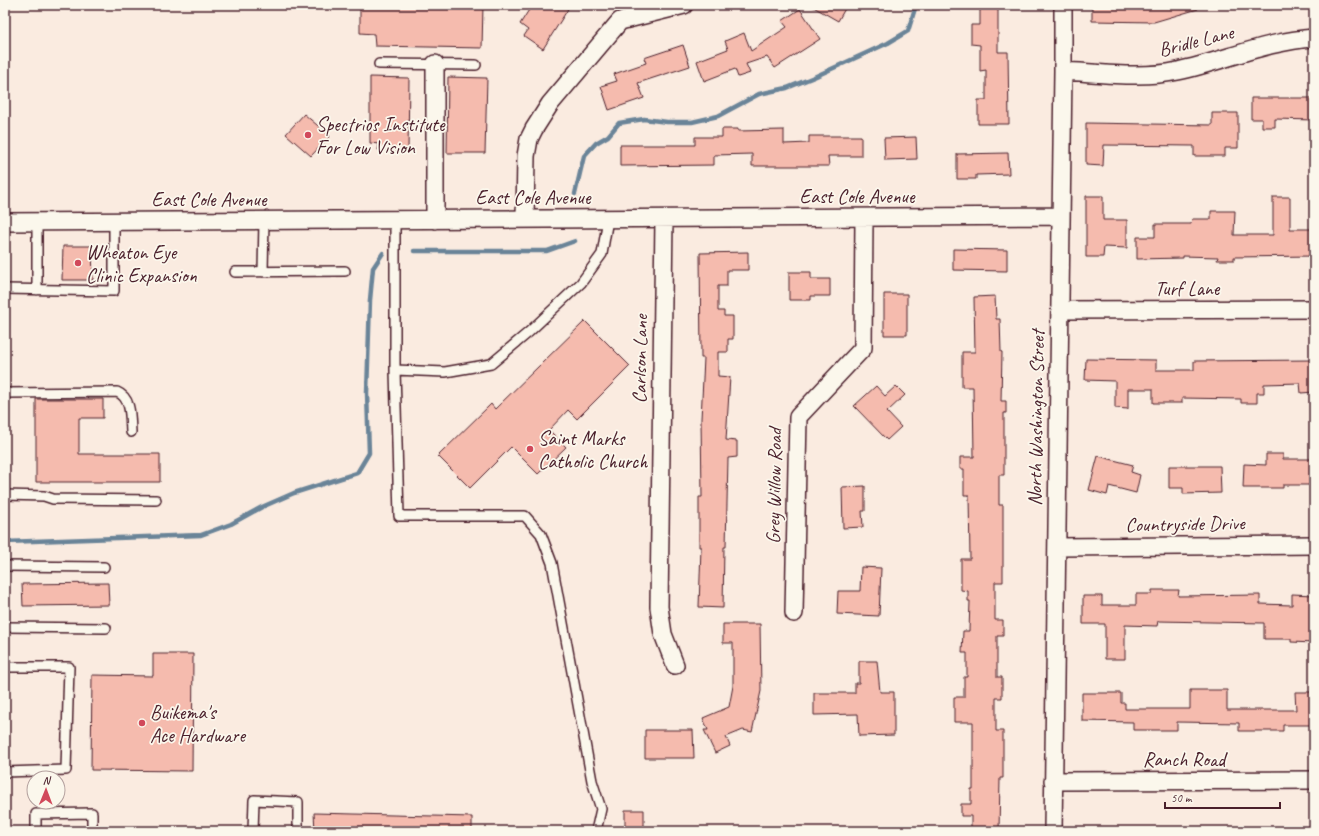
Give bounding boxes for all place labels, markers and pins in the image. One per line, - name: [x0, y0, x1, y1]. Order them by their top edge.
- place label: Spectrios Institute For Low Vision: [316, 112, 446, 160]
- marker: Spectrios Institute For Low Vision: [303, 130, 313, 140]
- place label: Wheaton Eye Clinic Expansion: [86, 240, 198, 288]
- marker: Wheaton Eye Clinic Expansion: [73, 258, 83, 268]
- place label: Saint Marks Catholic Church: [538, 426, 648, 474]
- marker: Saint Marks Catholic Church: [525, 444, 535, 454]
- place label: Buikema's Ace Hardware: [150, 700, 247, 748]
- marker: Buikema's Ace Hardware: [137, 718, 147, 728]

